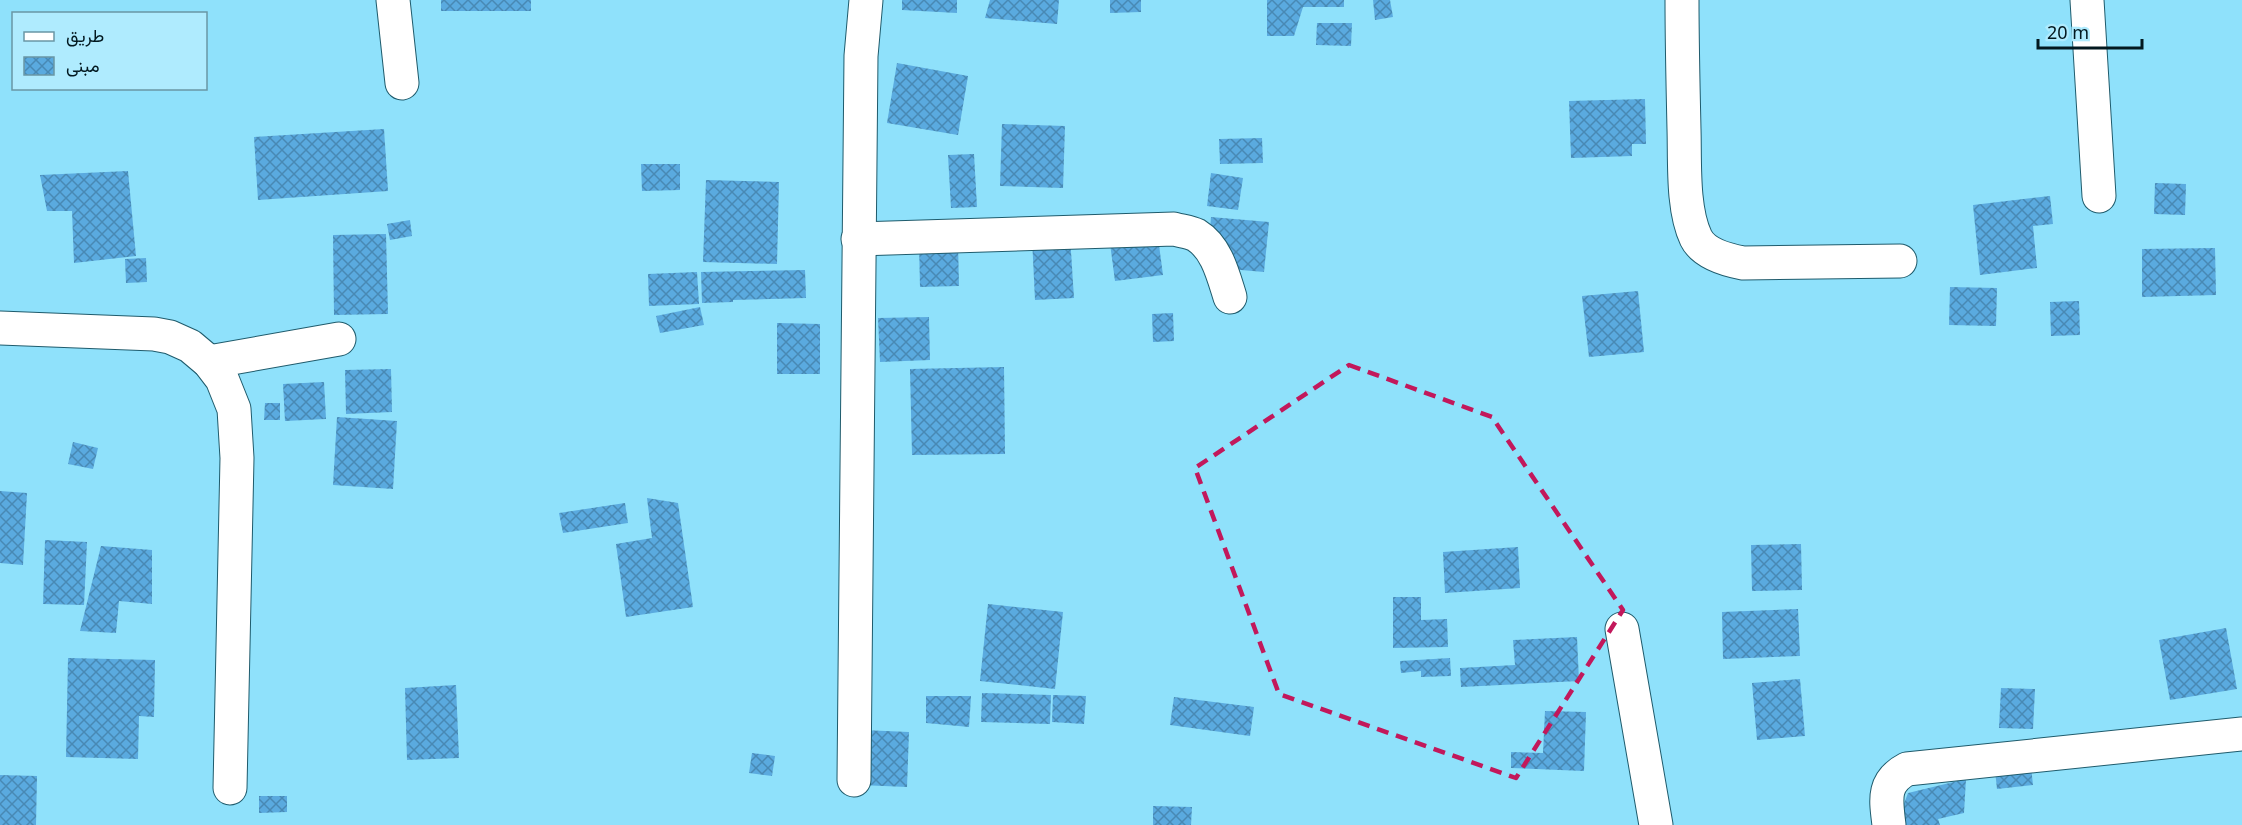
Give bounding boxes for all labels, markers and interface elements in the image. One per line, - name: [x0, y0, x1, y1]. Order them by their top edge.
- legend: [12, 12, 207, 90]
- scale bar: [2038, 12, 2142, 50]
- text: 20 m: [2047, 20, 2089, 44]
- text: طريق: [66, 23, 104, 47]
- text: مبنى: [66, 53, 100, 77]

